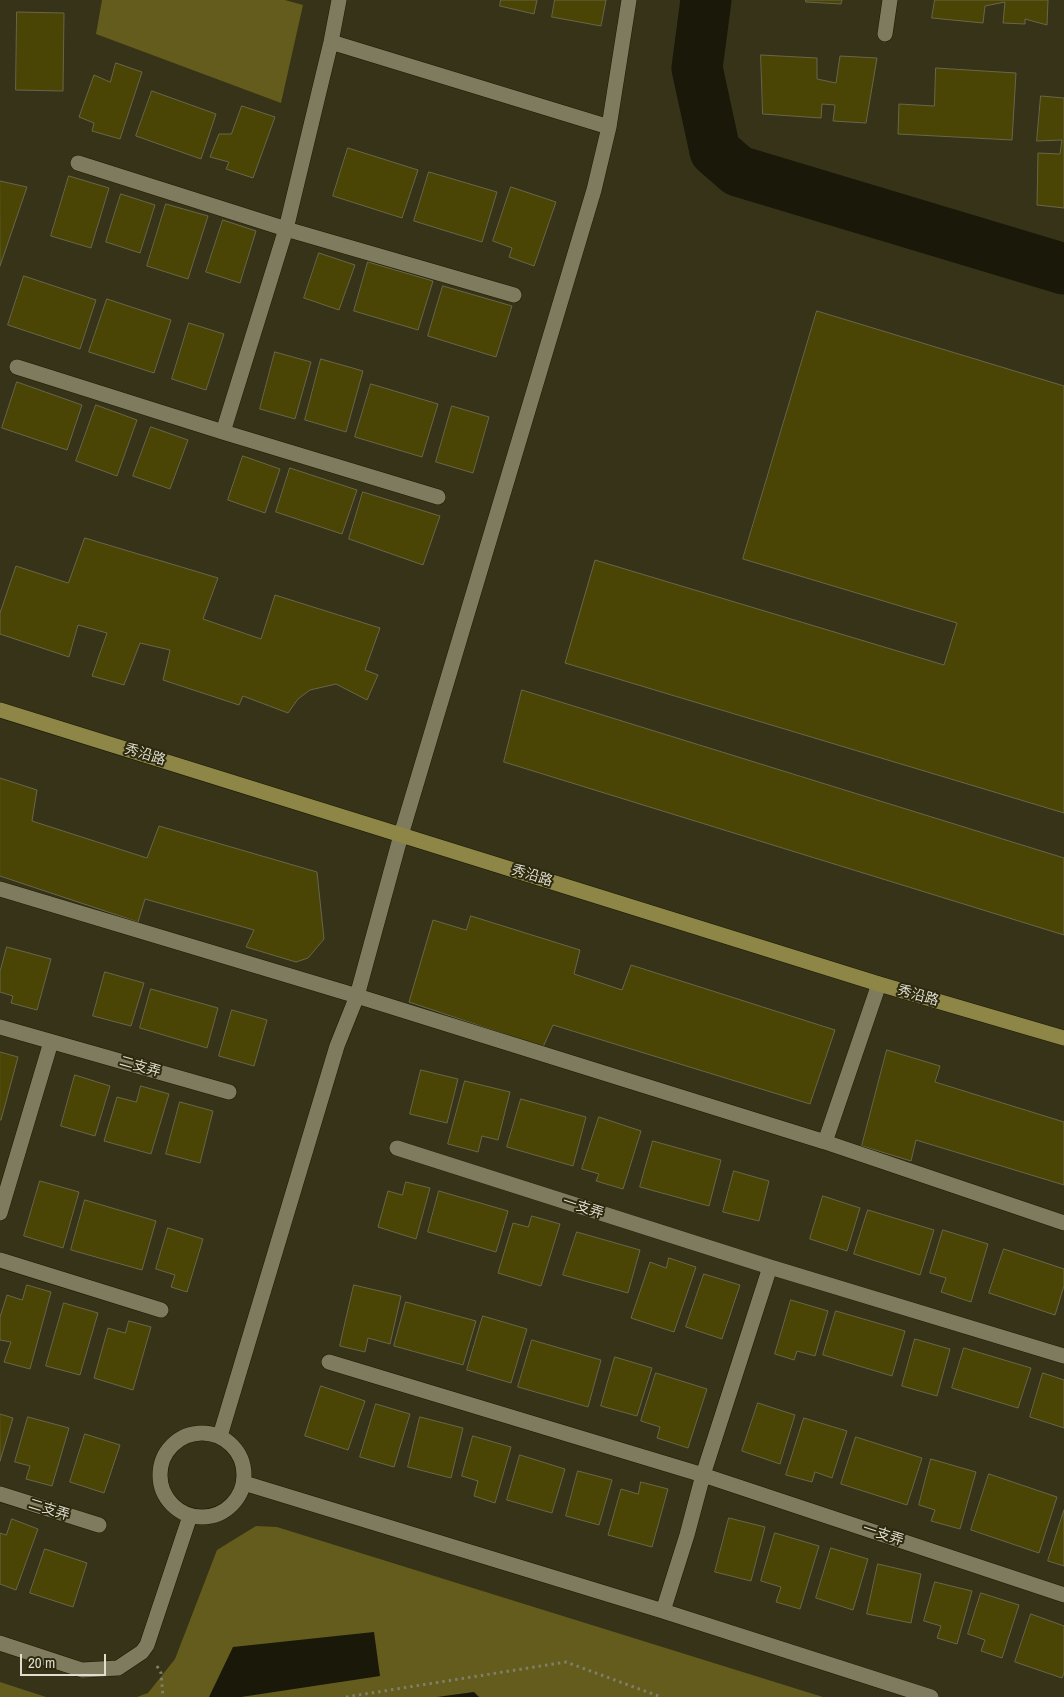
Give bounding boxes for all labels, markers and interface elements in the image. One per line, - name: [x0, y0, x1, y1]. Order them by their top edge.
- street label: 秀沿路: [122, 741, 168, 769]
- street label: 秀沿路: [509, 862, 555, 890]
- street label: 秀沿路: [895, 982, 941, 1010]
- street label: 二支弄: [117, 1053, 163, 1081]
- street label: 一支弄: [560, 1194, 606, 1222]
- street label: 二支弄: [26, 1496, 72, 1524]
- street label: 一支弄: [860, 1521, 906, 1549]
- scale bar: [22, 1644, 109, 1676]
- text: 20 m: [28, 1652, 55, 1673]

